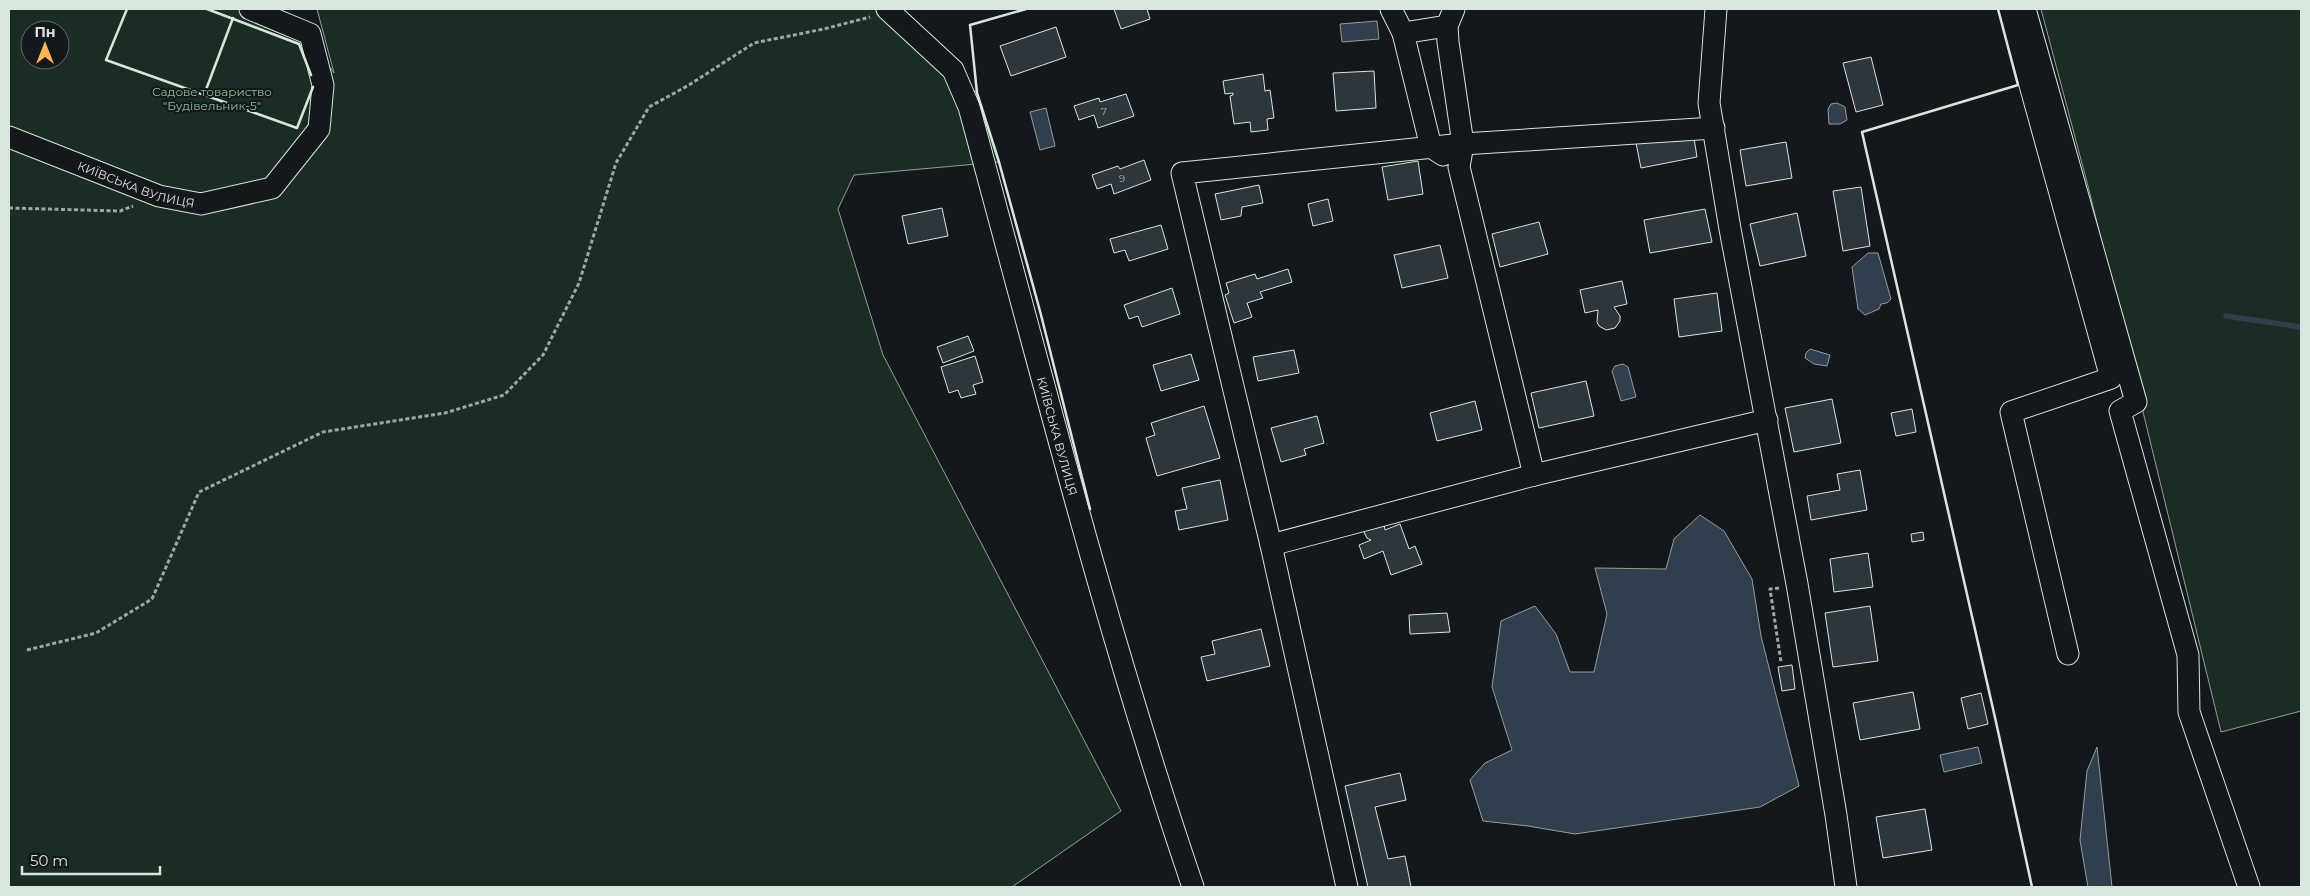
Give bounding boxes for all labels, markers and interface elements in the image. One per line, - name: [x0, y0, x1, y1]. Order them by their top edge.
- north arrow: [20, 20, 70, 70]
- text: Пн: [34, 23, 56, 41]
- park label: Садове товариство "Будівельник-5": [152, 84, 272, 113]
- house number: 7: [1101, 105, 1107, 118]
- street label: КИЇВСЬКА ВУЛИЦЯ: [76, 157, 196, 210]
- house number: 9: [1119, 172, 1125, 185]
- street label: КИЇВСЬКА ВУЛИЦЯ: [1034, 375, 1081, 497]
- scale bar: [22, 844, 160, 876]
- text: 50 m: [30, 851, 68, 870]

